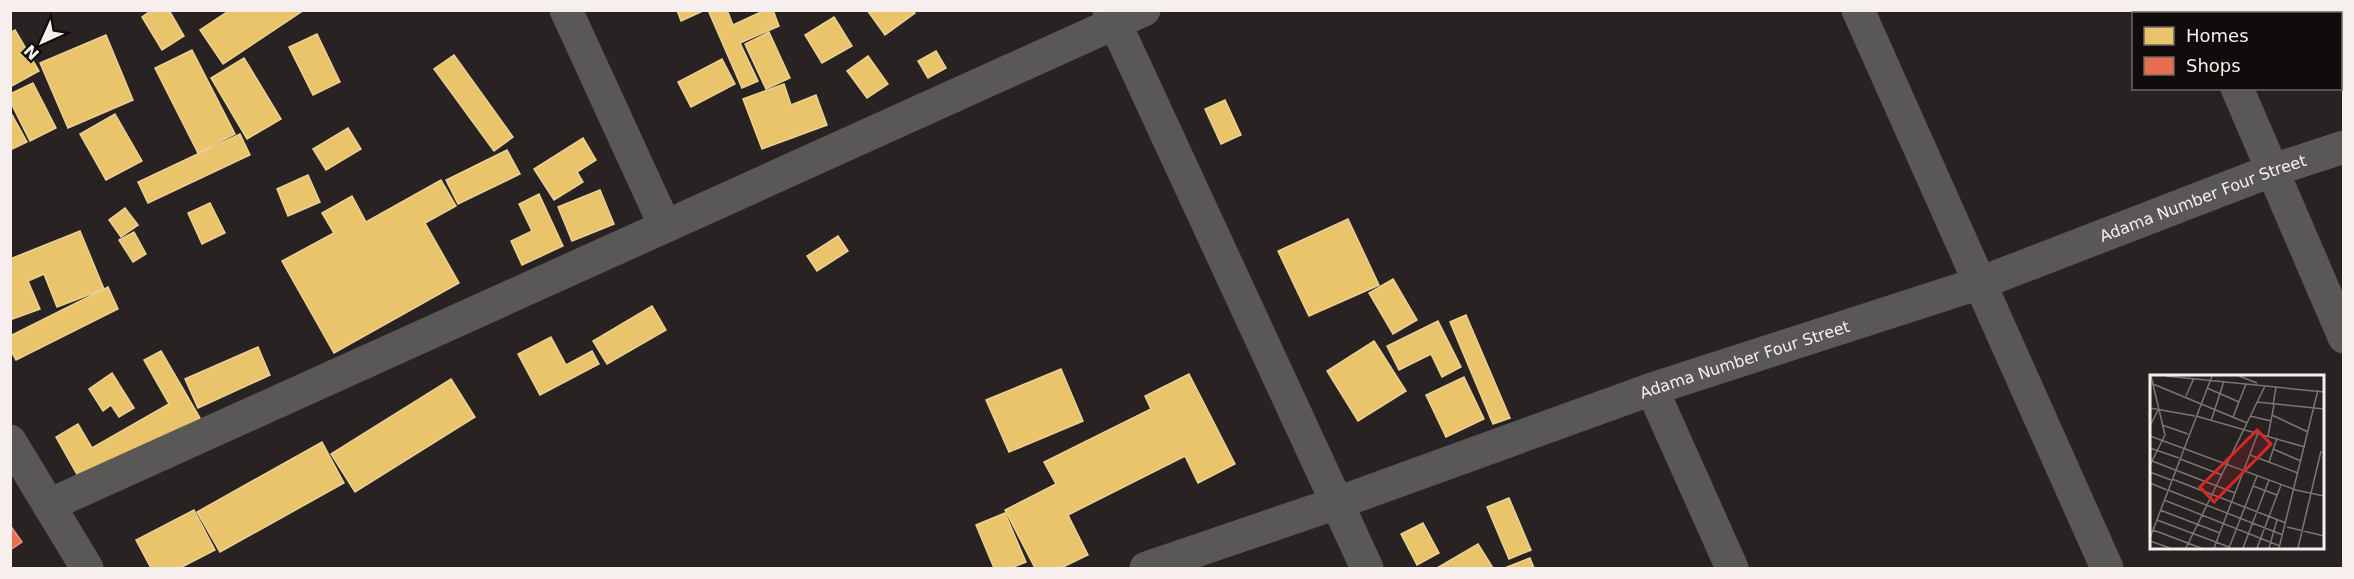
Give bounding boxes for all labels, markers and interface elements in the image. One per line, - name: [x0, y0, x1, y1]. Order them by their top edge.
- north arrow: [12, 12, 72, 72]
- legend: [2132, 12, 2342, 90]
- text: Homes: [2186, 25, 2249, 46]
- text: N: [20, 41, 43, 64]
- text: Shops: [2186, 55, 2241, 76]
- street label: Adama Number Four Street: [2097, 150, 2308, 246]
- street label: Adama Number Four Street: [1637, 316, 1852, 402]
- inset map: [2150, 375, 2324, 549]

